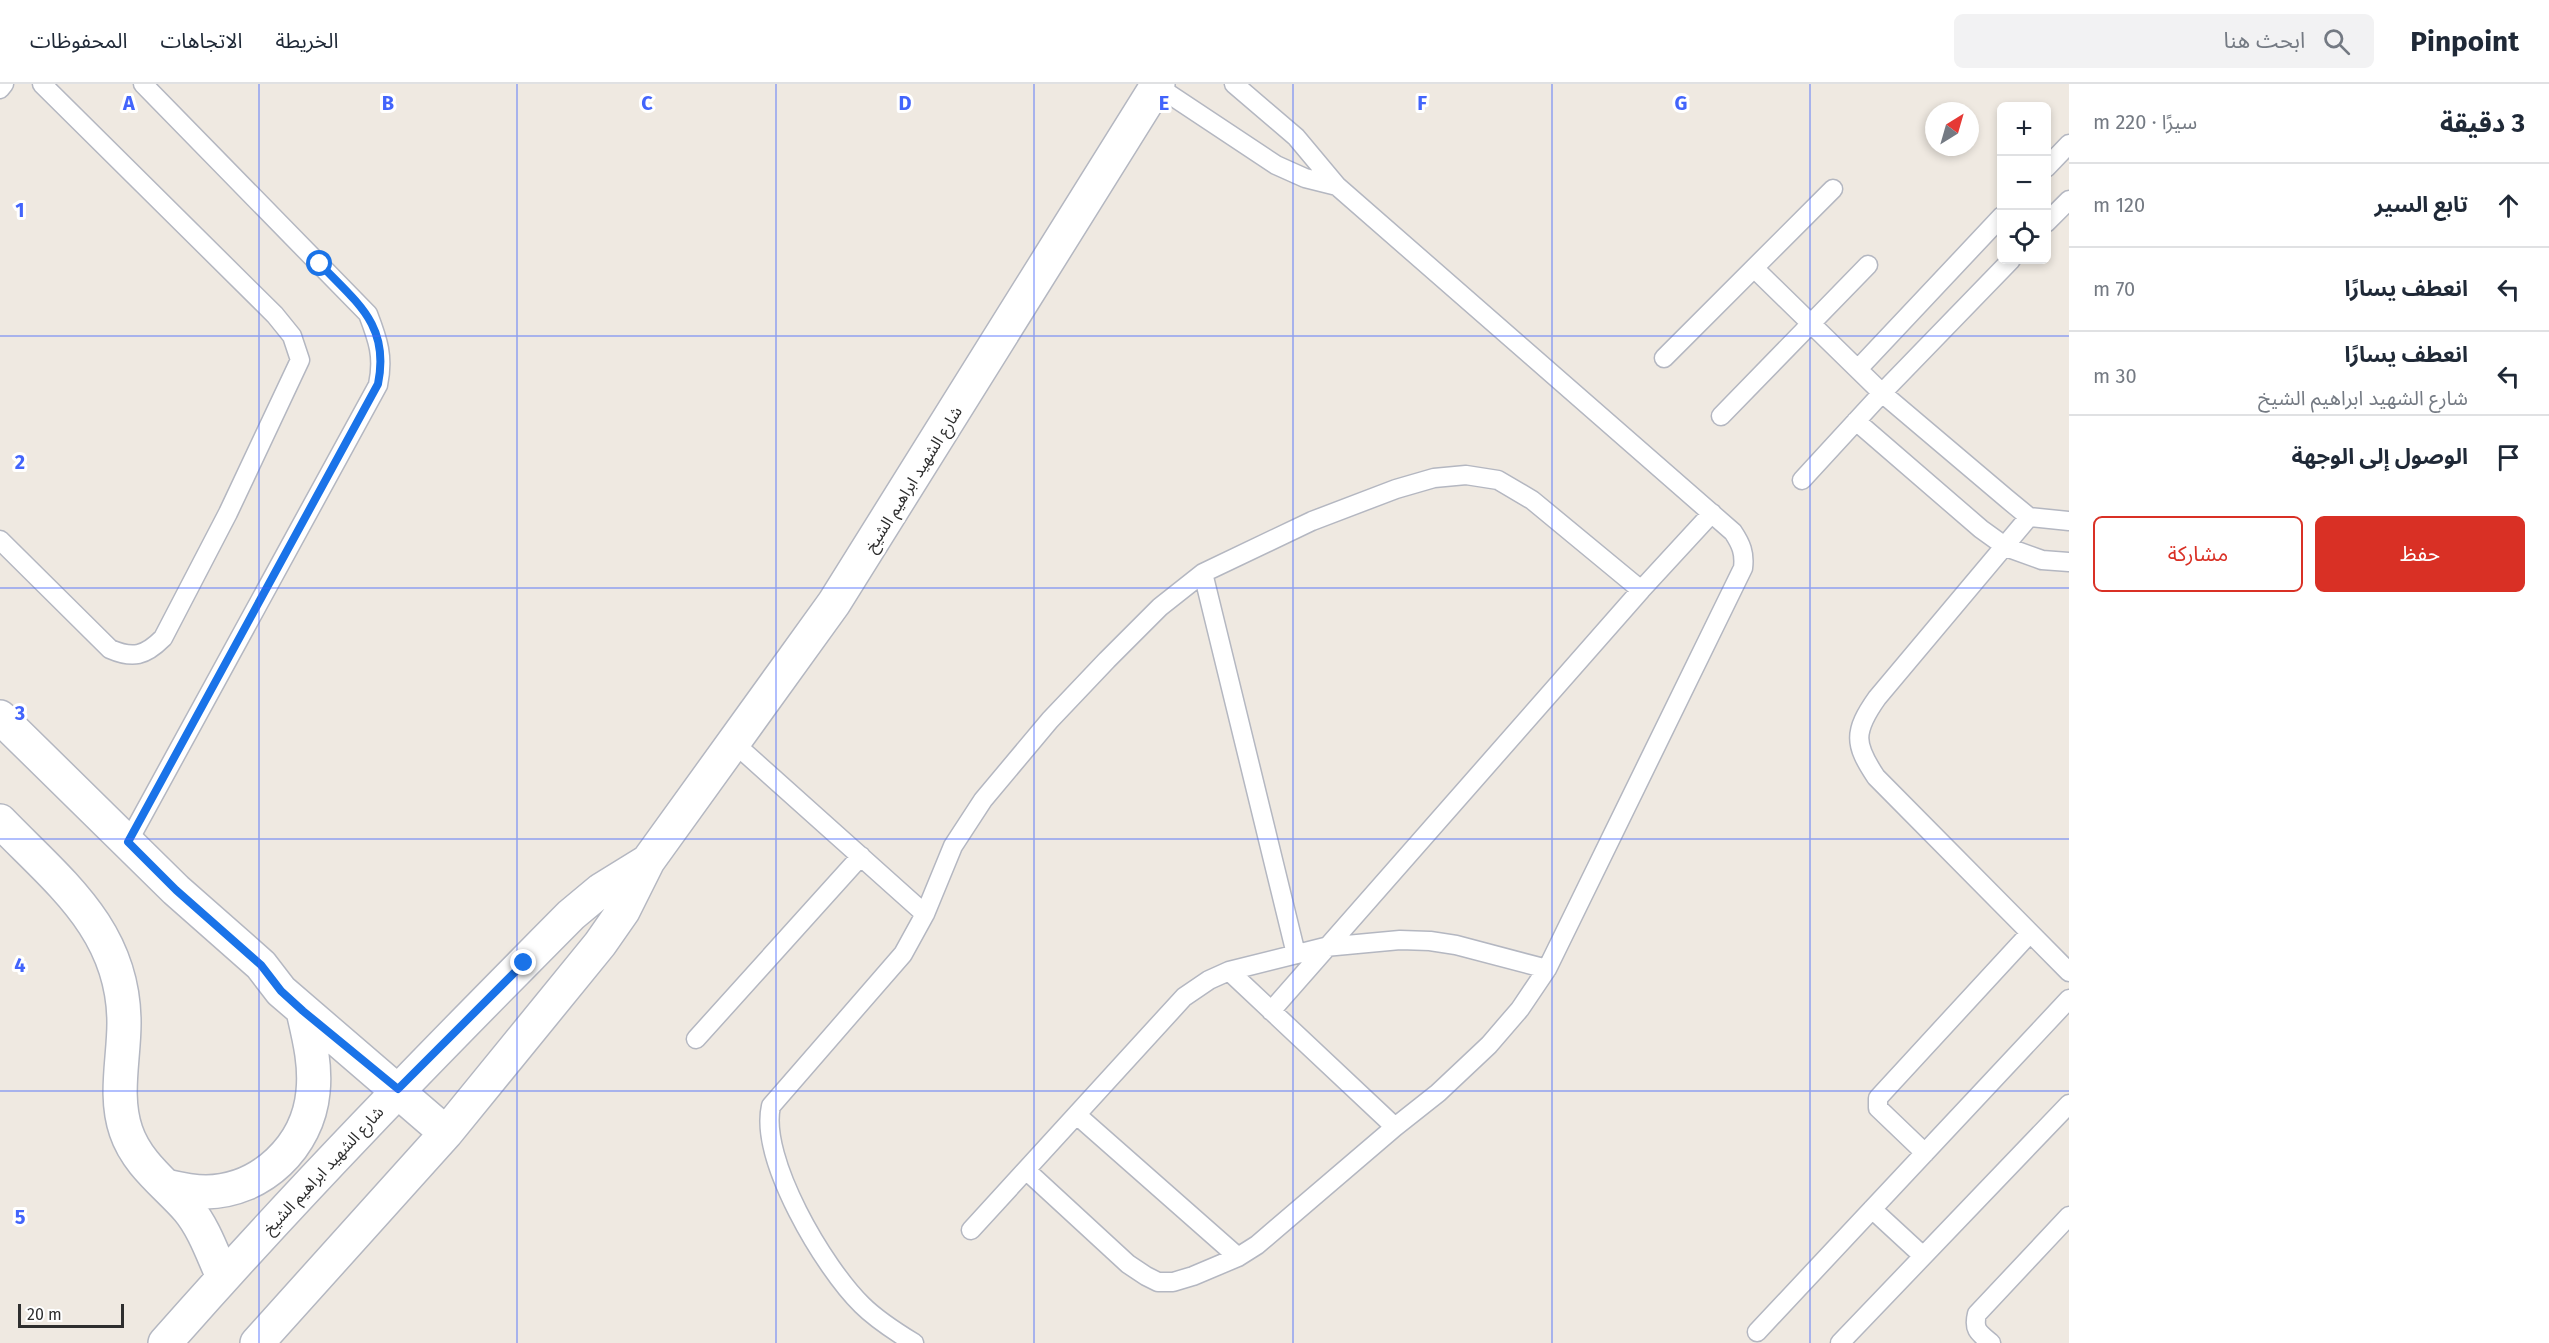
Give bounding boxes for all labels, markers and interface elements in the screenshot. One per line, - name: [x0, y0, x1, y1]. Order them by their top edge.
- search box: [1954, 14, 2374, 68]
- icon: search: [2320, 25, 2353, 58]
- text: Pinpoint: [2410, 25, 2519, 58]
- text: ابحث هنا: [2224, 27, 2305, 54]
- text: المحفوظات: [30, 28, 127, 54]
- text: الاتجاهات: [160, 28, 242, 54]
- text: الخريطة: [275, 28, 338, 54]
- text: A: [122, 91, 136, 115]
- text: B: [382, 91, 394, 115]
- text: C: [641, 91, 653, 115]
- text: D: [898, 91, 912, 115]
- text: E: [1159, 91, 1169, 115]
- text: F: [1417, 91, 1427, 115]
- text: G: [1675, 91, 1687, 115]
- north arrow: [1925, 102, 1979, 156]
- map controls: [1997, 102, 2051, 264]
- button: +: [1997, 102, 2051, 156]
- text: 3 دقيقة: [2440, 108, 2525, 139]
- text: سيرًا · 220 m: [2093, 110, 2197, 134]
- button: −: [1997, 156, 2051, 210]
- icon: ahead: [2492, 189, 2525, 222]
- text: تابع السير: [2375, 191, 2468, 218]
- text: 120 m: [2093, 193, 2145, 217]
- text: 1: [15, 198, 25, 222]
- button: locate: [1997, 210, 2051, 264]
- route start: [306, 250, 332, 276]
- icon: left: [2492, 273, 2525, 306]
- text: انعطف يسارًا: [2345, 275, 2468, 302]
- text: 70 m: [2093, 277, 2135, 301]
- text: انعطف يسارًا: [2345, 341, 2468, 368]
- icon: left: [2492, 360, 2525, 393]
- text: 30 m: [2093, 364, 2137, 388]
- text: شارع الشهيد ابراهيم الشيخ: [2258, 386, 2468, 410]
- street label: شارع الشهيد ابراهيم الشيخ: [861, 403, 969, 557]
- icon: arrive: [2492, 441, 2525, 474]
- text: الوصول إلى الوجهة: [2291, 443, 2468, 470]
- text: 2: [15, 450, 25, 474]
- button: مشاركة: [2093, 516, 2303, 592]
- button: حفظ: [2315, 516, 2525, 592]
- text: 3: [14, 701, 25, 725]
- route end: [510, 949, 536, 975]
- text: 4: [14, 953, 26, 977]
- street label: شارع الشهيد ابراهيم الشيخ: [259, 1102, 390, 1240]
- text: 5: [15, 1205, 26, 1229]
- scale bar: [18, 1301, 124, 1328]
- text: 20 m: [27, 1305, 62, 1324]

